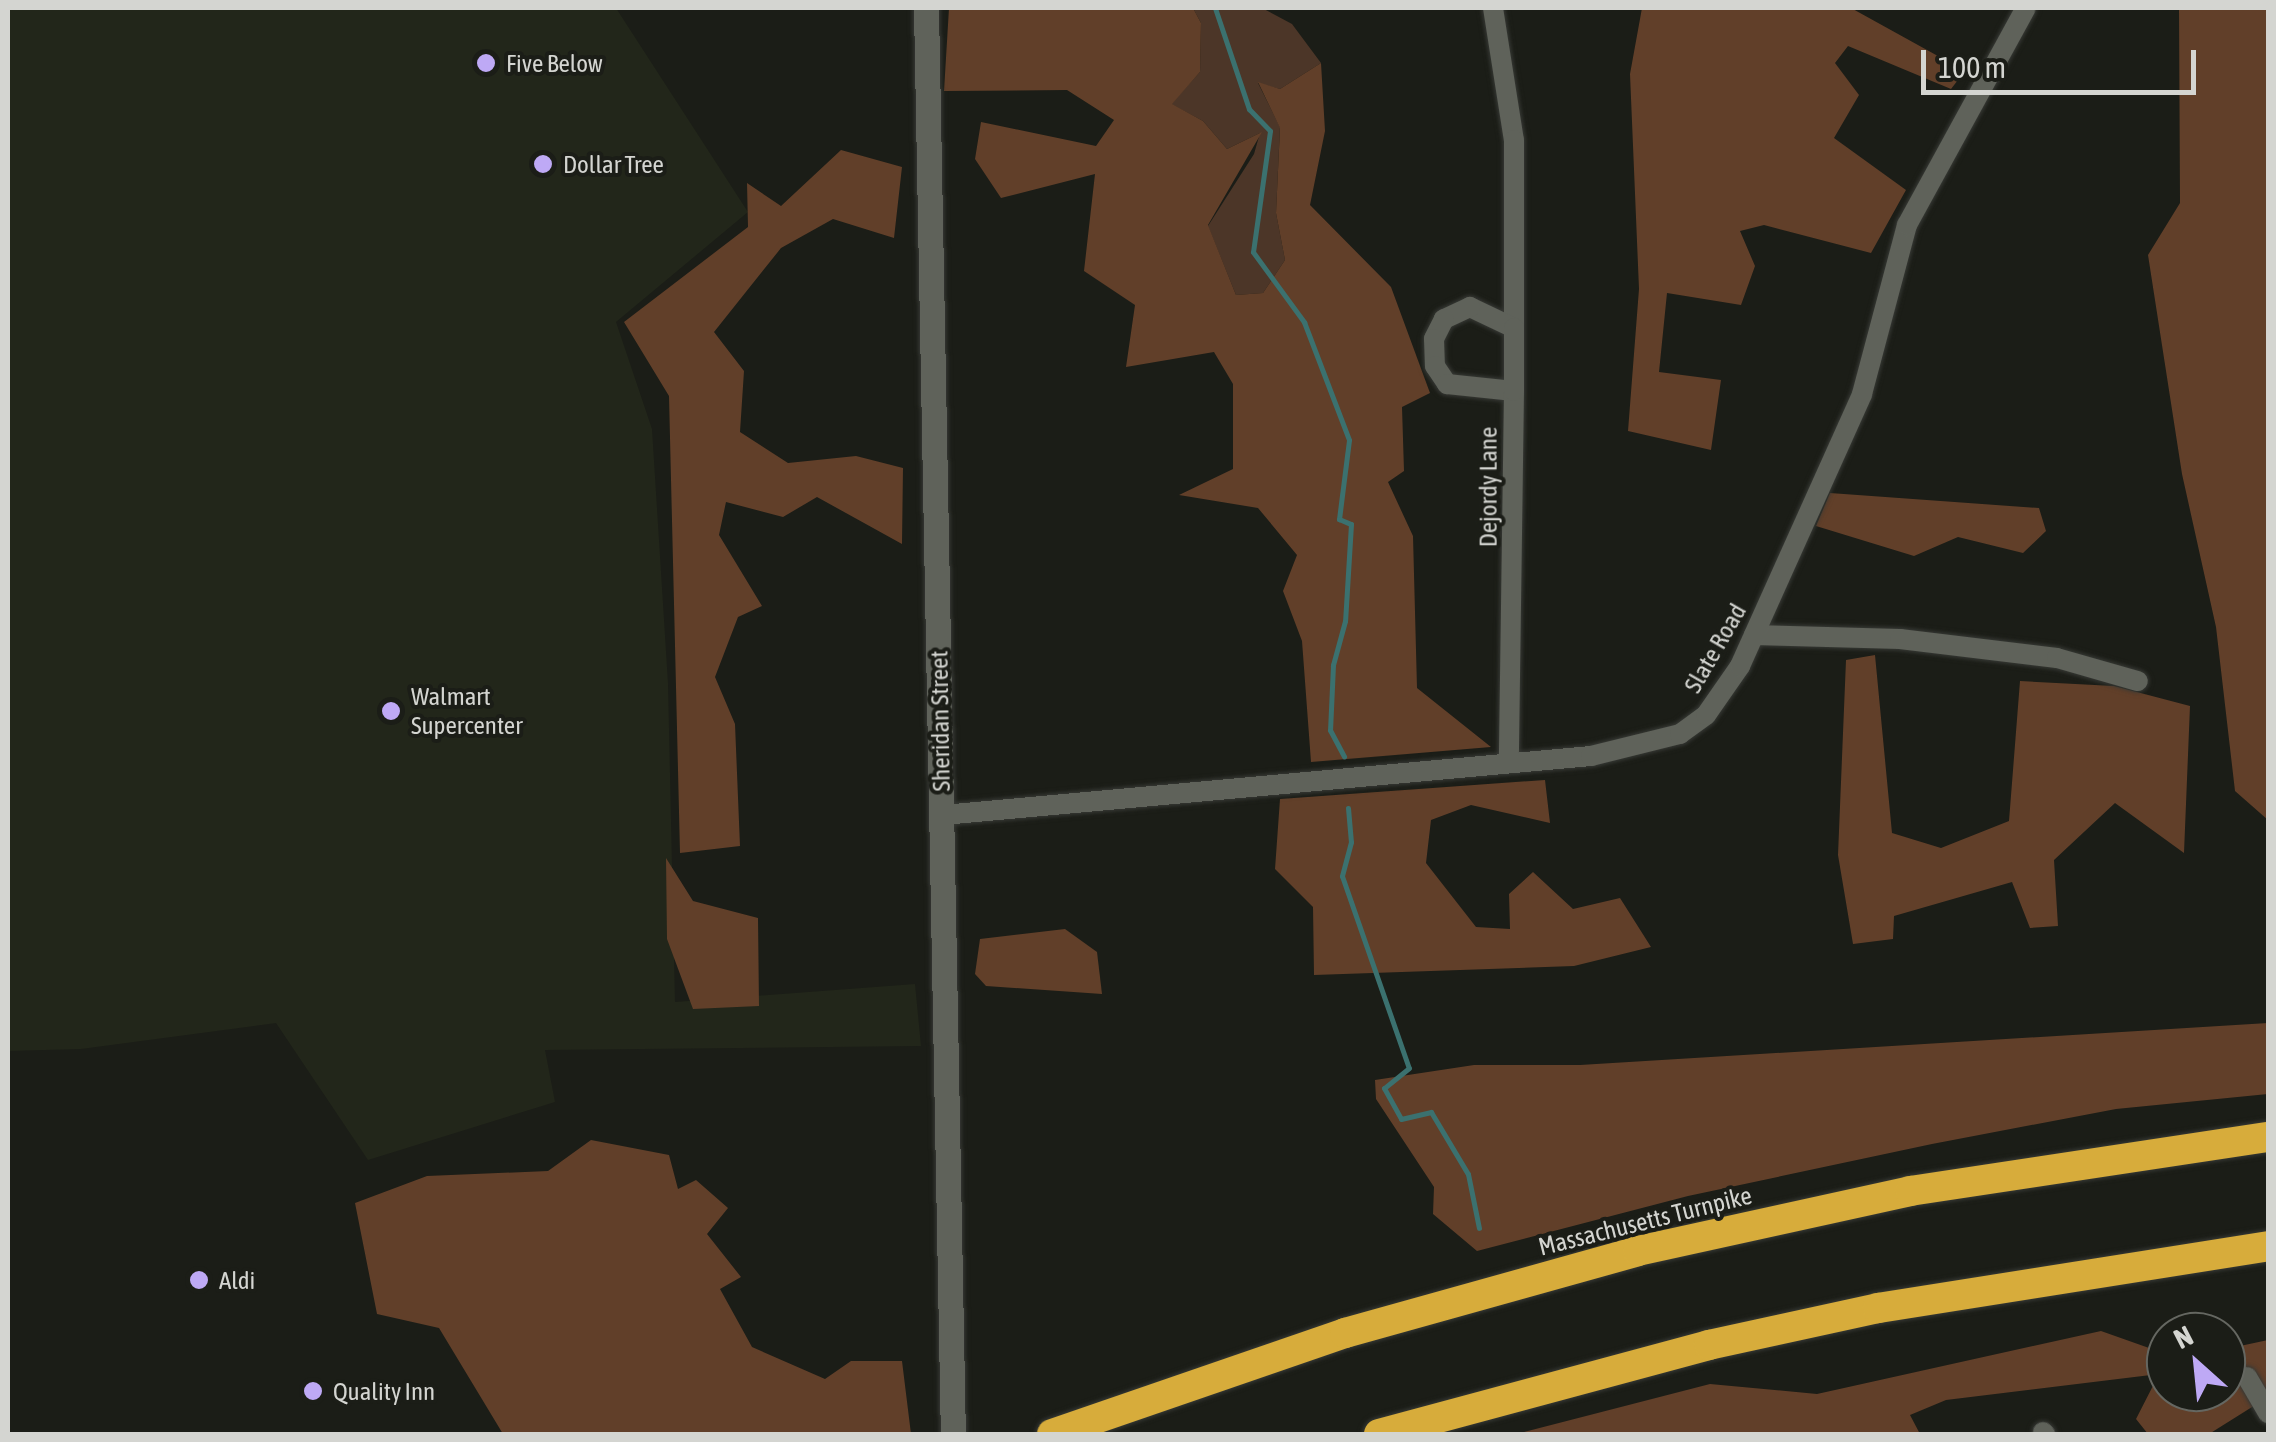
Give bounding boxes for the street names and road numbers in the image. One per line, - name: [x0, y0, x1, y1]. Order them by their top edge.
- street label: Dejordy Lane: [1473, 427, 1503, 547]
- street label: Slate Road: [1677, 598, 1753, 698]
- street label: Sheridan Street: [924, 650, 956, 792]
- street label: Massachusetts Turnpike: [1535, 1180, 1755, 1262]

